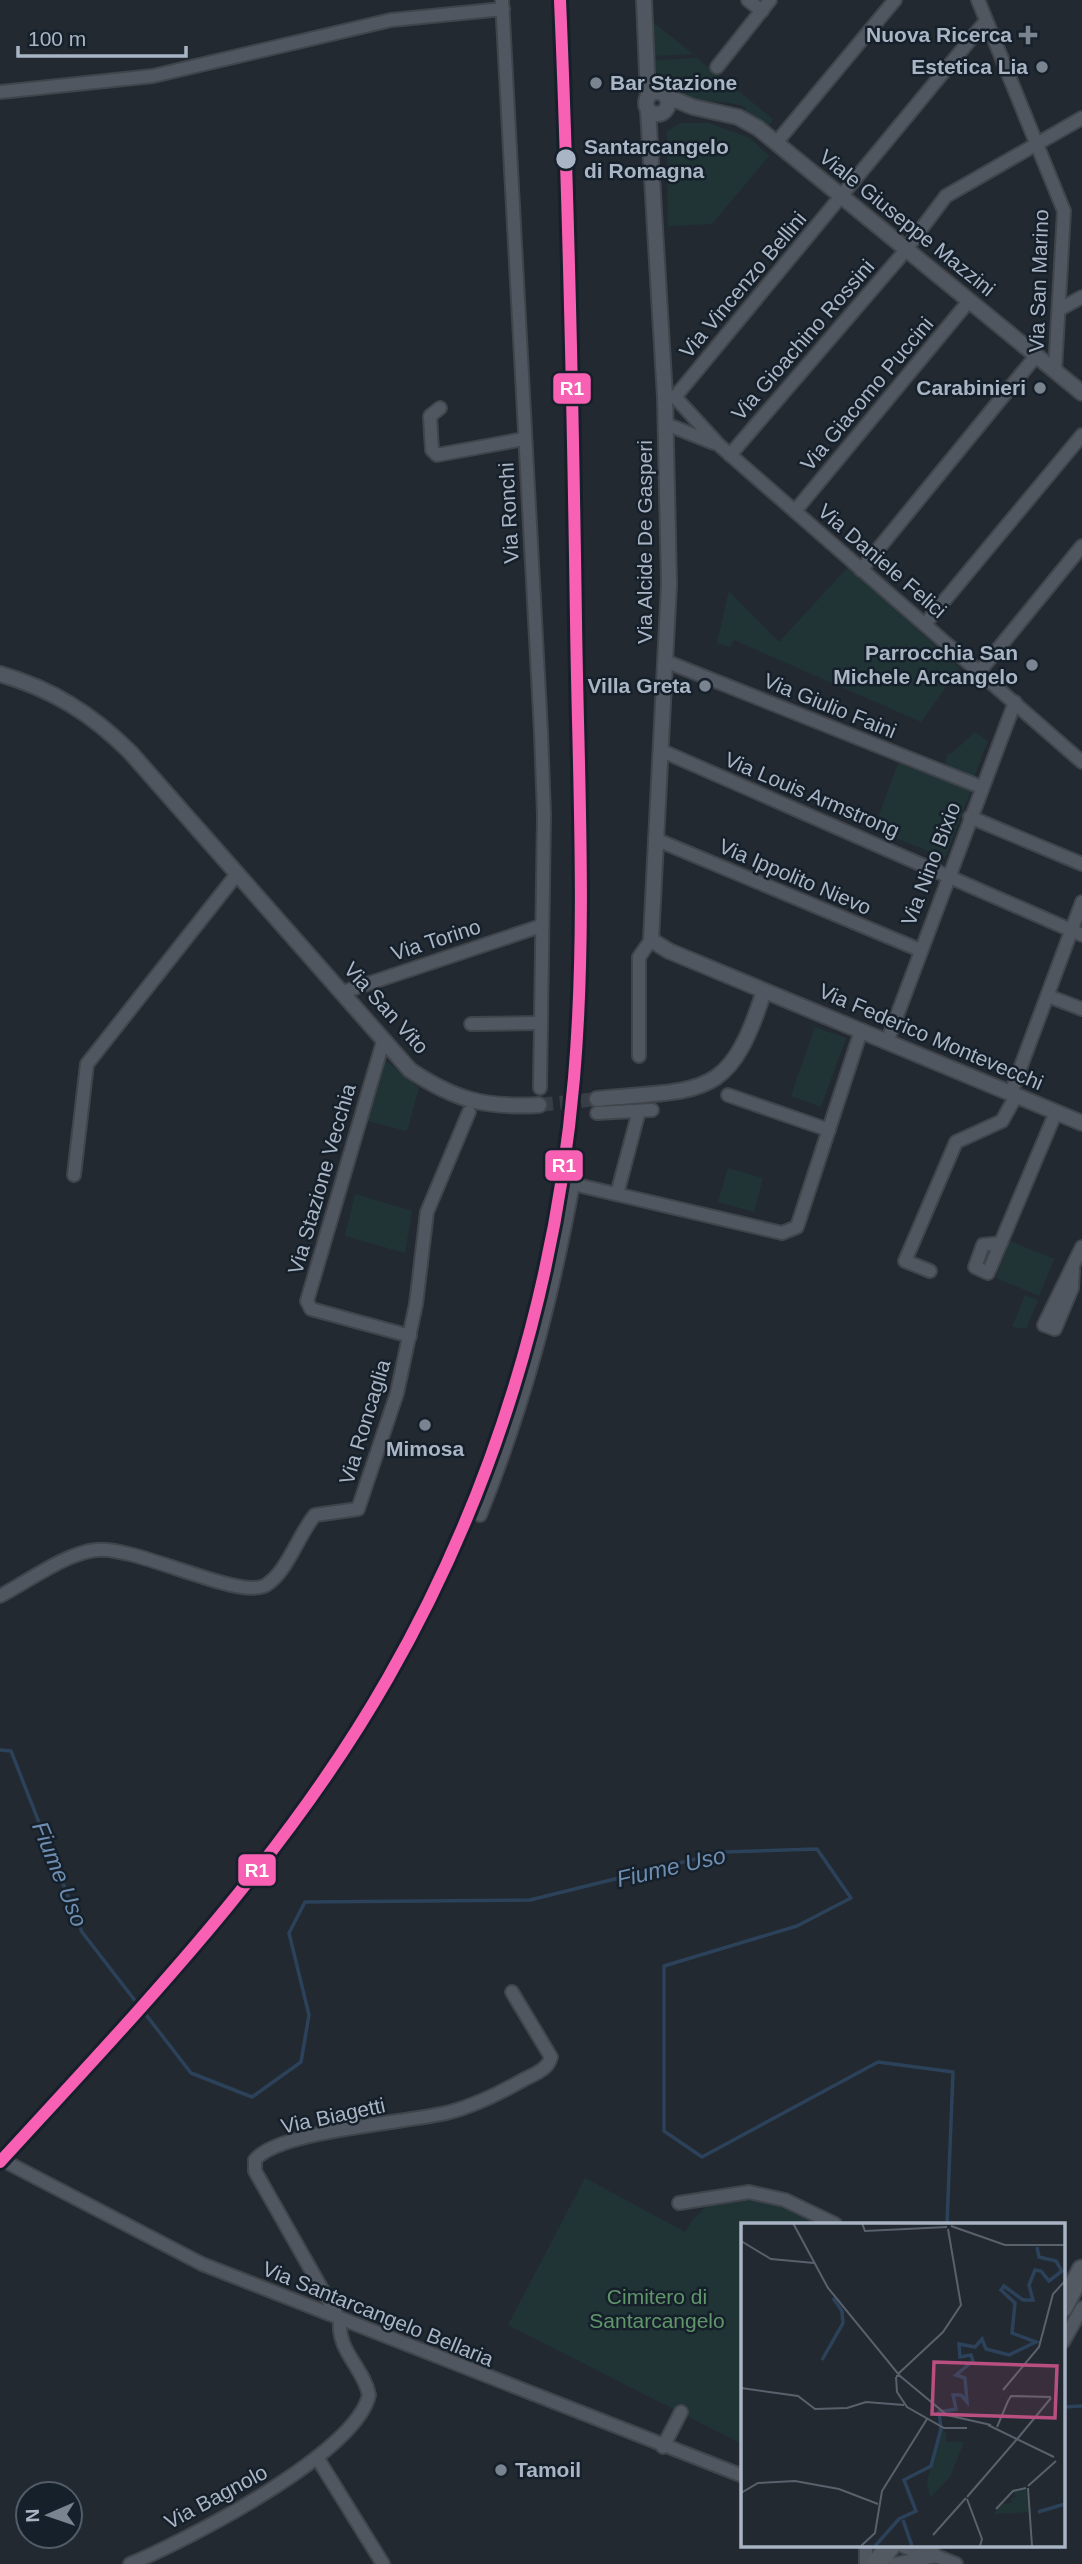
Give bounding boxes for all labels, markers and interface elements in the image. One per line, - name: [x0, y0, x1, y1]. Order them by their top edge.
- scale bar: [18, 14, 186, 58]
- place label: Nuova Ricerca: [866, 23, 1012, 46]
- marker: Nuova Ricerca: [1018, 25, 1038, 45]
- text: 100 m: [28, 27, 86, 50]
- place label: Estetica Lia: [911, 55, 1028, 78]
- marker: Estetica Lia: [1034, 59, 1050, 75]
- place label: Bar Stazione: [610, 71, 737, 94]
- marker: Bar Stazione: [588, 75, 604, 91]
- place label: Santarcangelo di Romagna: [584, 135, 729, 182]
- street label: Viale Giuseppe Mazzini: [815, 145, 1000, 300]
- marker: Santarcangelo di Romagna: [554, 147, 578, 171]
- street label: Via Vincenzo Bellini: [675, 207, 810, 362]
- street label: Via San Marino: [1025, 209, 1052, 353]
- street label: Via Gioachino Rossini: [727, 255, 879, 425]
- street label: Via Giacomo Puccini: [796, 312, 938, 475]
- line badge: R1: [552, 372, 592, 405]
- place label: Carabinieri: [916, 376, 1026, 399]
- text: R1: [560, 378, 585, 399]
- marker: Carabinieri: [1032, 380, 1048, 396]
- street label: Via Alcide De Gasperi: [633, 440, 656, 644]
- street label: Via Ronchi: [494, 462, 523, 564]
- street label: Via Daniele Felici: [814, 499, 951, 622]
- place label: Parrocchia San Michele Arcangelo: [833, 641, 1018, 688]
- marker: Parrocchia San Michele Arcangelo: [1024, 657, 1040, 673]
- street label: Via Giulio Faini: [761, 668, 900, 743]
- place label: Villa Greta: [587, 674, 691, 697]
- marker: Villa Greta: [697, 678, 713, 694]
- street label: Via Louis Armstrong: [721, 747, 903, 842]
- street label: Via Nino Bixio: [896, 799, 965, 929]
- street label: Via Ippolito Nievo: [716, 834, 875, 919]
- street label: Via Torino: [388, 914, 483, 965]
- street label: Via San Vito: [339, 957, 433, 1058]
- street label: Via Federico Montevecchi: [816, 979, 1047, 1094]
- street label: Via Stazione Vecchia: [283, 1081, 360, 1277]
- line badge: R1: [544, 1149, 584, 1182]
- text: R1: [552, 1155, 577, 1176]
- street label: Via Roncaglia: [335, 1356, 394, 1487]
- marker: Mimosa: [417, 1417, 433, 1433]
- place label: Mimosa: [386, 1437, 464, 1460]
- water label: Fiume Uso: [27, 1818, 93, 1931]
- water label: Fiume Uso: [614, 1842, 728, 1892]
- line badge: R1: [237, 1853, 277, 1887]
- text: R1: [245, 1860, 270, 1881]
- street label: Via Biagetti: [279, 2093, 387, 2138]
- inset map: [741, 2223, 1064, 2546]
- street label: Via Santarcangelo Bellaria: [259, 2257, 497, 2371]
- park label: Cimitero di Santarcangelo: [589, 2285, 725, 2332]
- place label: Tamoil: [515, 2458, 581, 2481]
- street label: Via Bagnolo: [161, 2460, 271, 2533]
- marker: Tamoil: [493, 2462, 509, 2478]
- north arrow: [14, 2480, 84, 2550]
- text: N: [22, 2508, 43, 2523]

